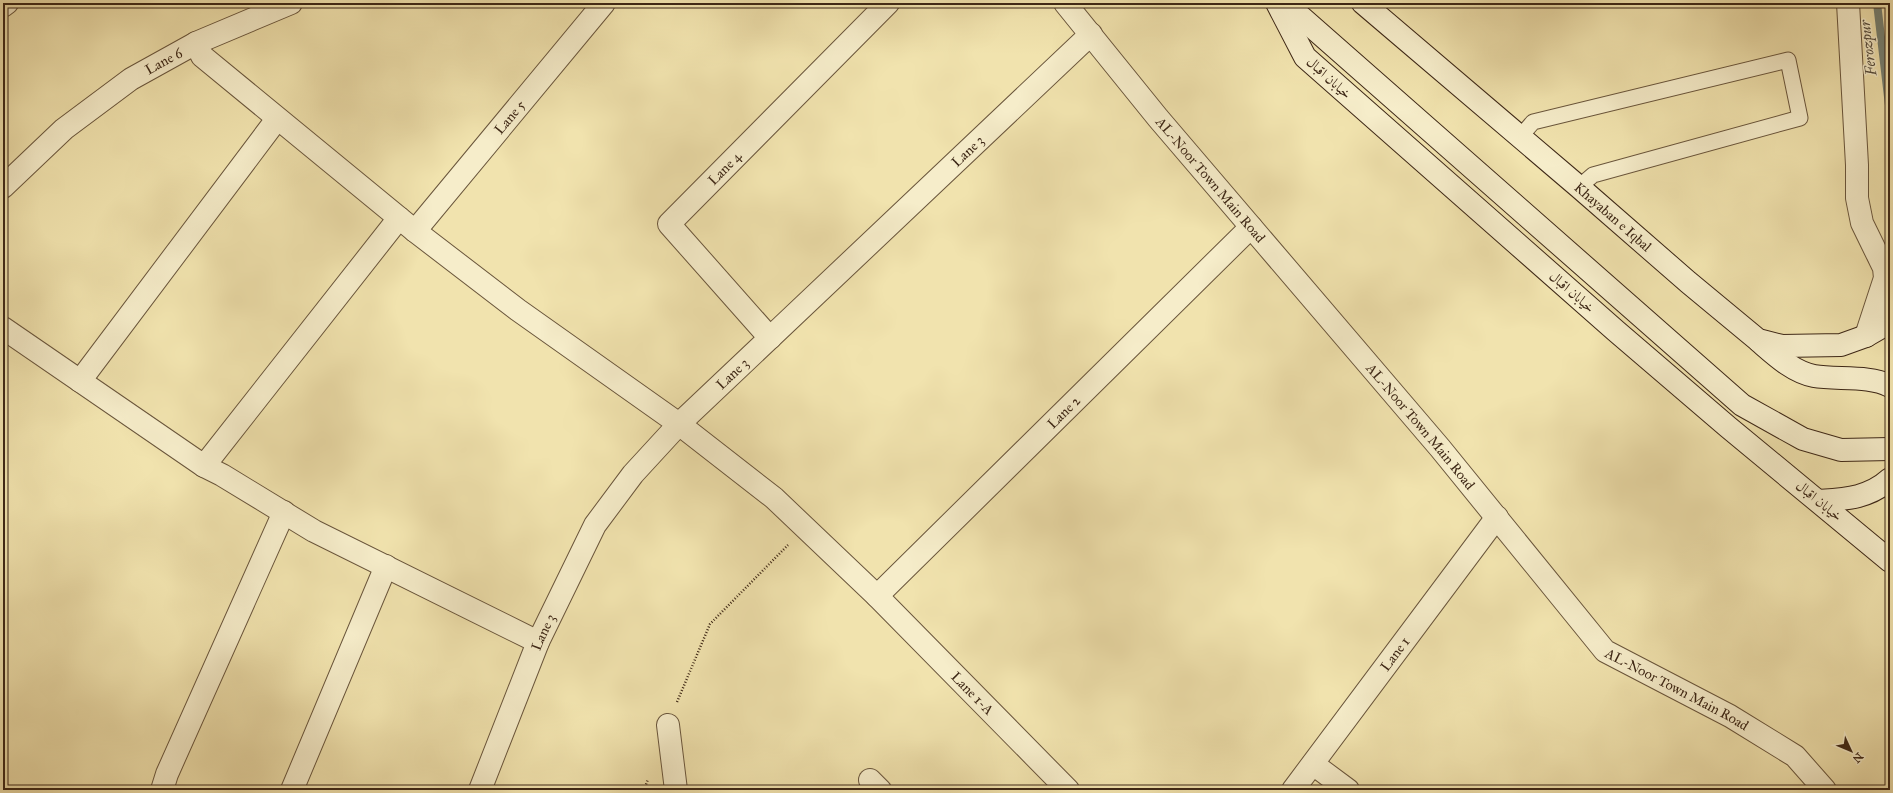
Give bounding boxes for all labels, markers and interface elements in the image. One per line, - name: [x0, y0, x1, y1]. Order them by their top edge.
- water label: Ferozpur: [1856, 18, 1881, 78]
- street label: Lane 6: [142, 43, 186, 78]
- street label: خیابان اقبال: [1303, 53, 1355, 103]
- street label: Lane 5: [490, 96, 529, 138]
- street label: AL-Noor Town Main Road: [1152, 113, 1269, 246]
- street label: Lane 3: [948, 131, 987, 170]
- street label: Lane 4: [704, 147, 746, 188]
- street label: Khayaban e Iqbal: [1571, 178, 1655, 255]
- street label: خیابان اقبال: [1546, 268, 1598, 316]
- street label: Lane 3: [713, 354, 752, 393]
- street label: AL-Noor Town Main Road: [1362, 359, 1479, 493]
- street label: Lane 2: [1043, 392, 1084, 432]
- street label: خیابان اقبال: [1792, 477, 1846, 525]
- street label: Lane 3: [527, 611, 559, 653]
- street label: Lane 1: [1377, 633, 1413, 674]
- street label: AL-Noor Town Main Road: [1602, 644, 1752, 734]
- street label: Lane 1-A: [948, 668, 998, 719]
- north arrow: [1831, 731, 1871, 771]
- text: N: [1849, 750, 1866, 766]

